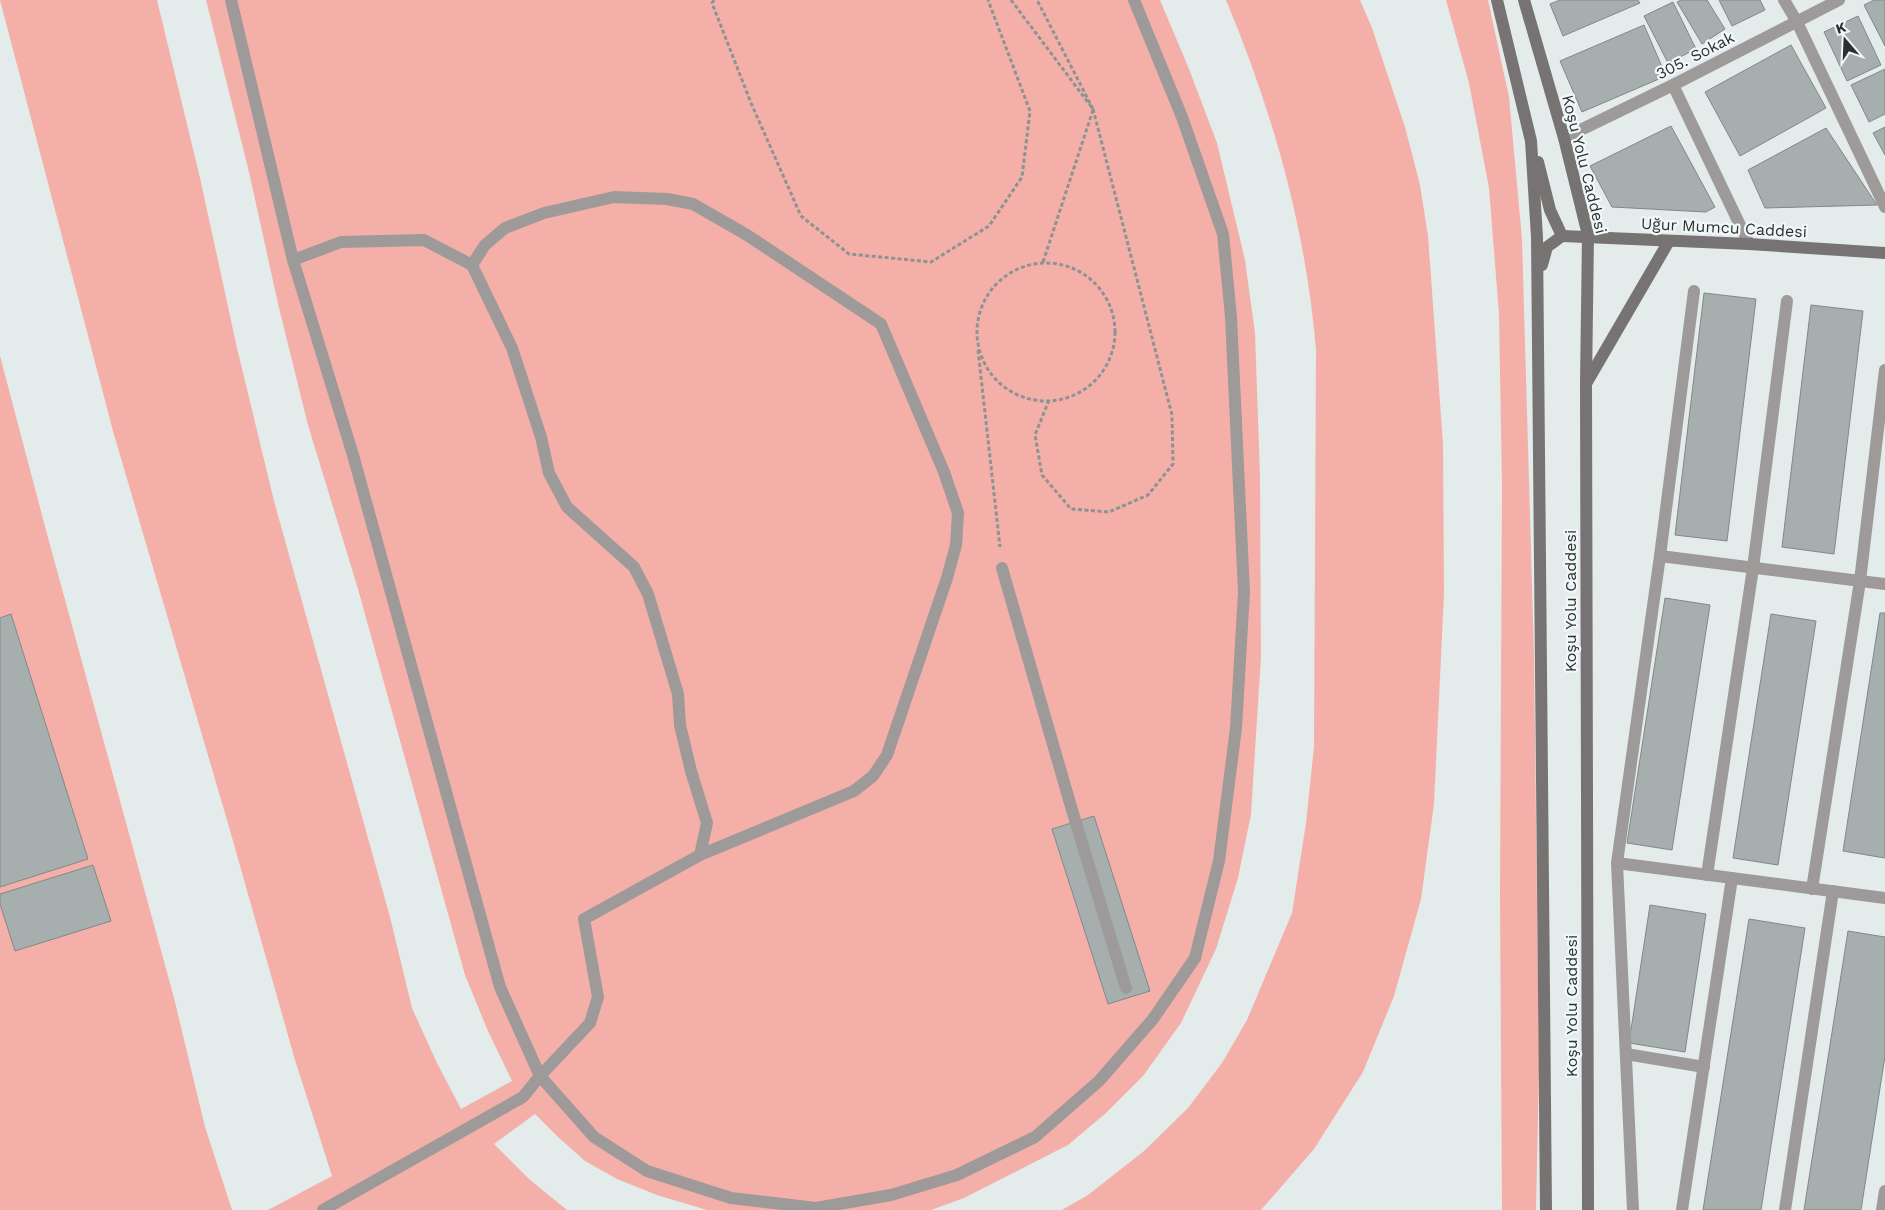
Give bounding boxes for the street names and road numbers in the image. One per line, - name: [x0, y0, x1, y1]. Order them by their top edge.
- street label: 305. Sokak: [1653, 28, 1737, 83]
- street label: Koşu Yolu Caddesi: [1558, 93, 1611, 235]
- street label: Uğur Mumcu Caddesi: [1641, 214, 1807, 241]
- street label: Koşu Yolu Caddesi: [1561, 530, 1580, 672]
- street label: Koşu Yolu Caddesi: [1562, 935, 1581, 1077]

